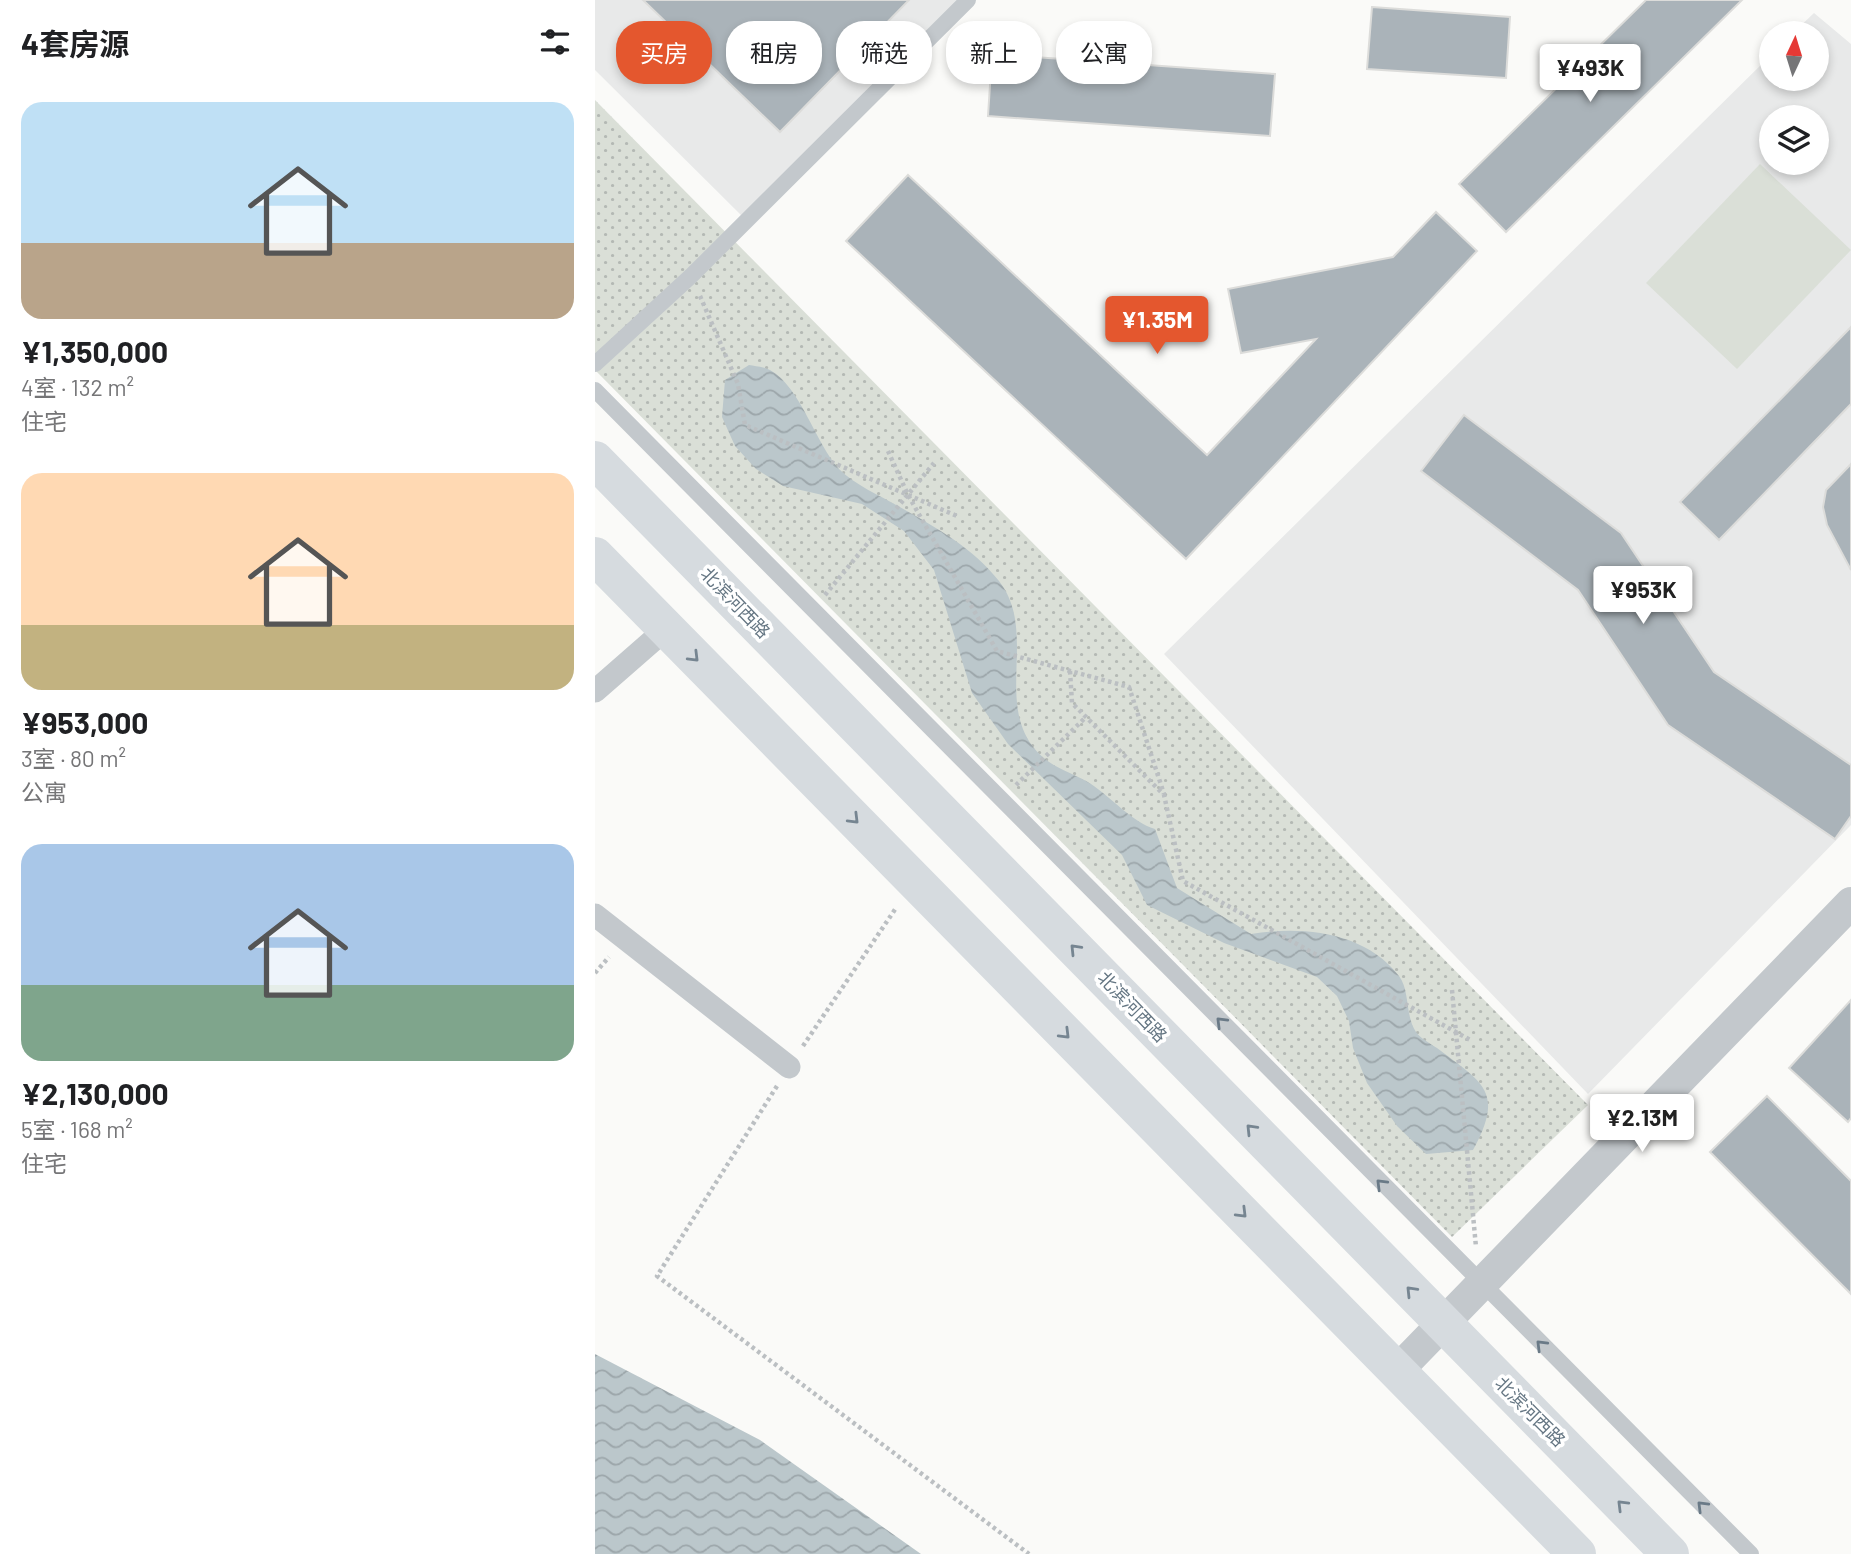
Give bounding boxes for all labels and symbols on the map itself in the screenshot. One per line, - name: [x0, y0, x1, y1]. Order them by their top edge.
- north arrow: [1759, 21, 1829, 91]
- pin: ¥493K: [1541, 44, 1639, 104]
- pin: ¥1.35M: [1100, 296, 1214, 356]
- street label: 北滨河西路: [697, 562, 775, 642]
- pin: ¥953K: [1594, 566, 1692, 626]
- one-way arrow: [686, 649, 699, 662]
- one-way arrow: [846, 811, 859, 824]
- one-way arrow: [1070, 944, 1083, 957]
- street label: 北滨河西路: [1094, 966, 1172, 1046]
- one-way arrow: [1216, 1018, 1229, 1031]
- one-way arrow: [1057, 1026, 1070, 1039]
- pin: ¥2.13M: [1585, 1094, 1699, 1154]
- one-way arrow: [1247, 1124, 1260, 1137]
- one-way arrow: [1376, 1179, 1389, 1192]
- one-way arrow: [1234, 1205, 1247, 1218]
- one-way arrow: [1406, 1286, 1419, 1299]
- one-way arrow: [1536, 1341, 1549, 1354]
- street label: 北滨河西路: [1491, 1372, 1570, 1451]
- one-way arrow: [1617, 1501, 1630, 1514]
- one-way arrow: [1698, 1501, 1711, 1514]

